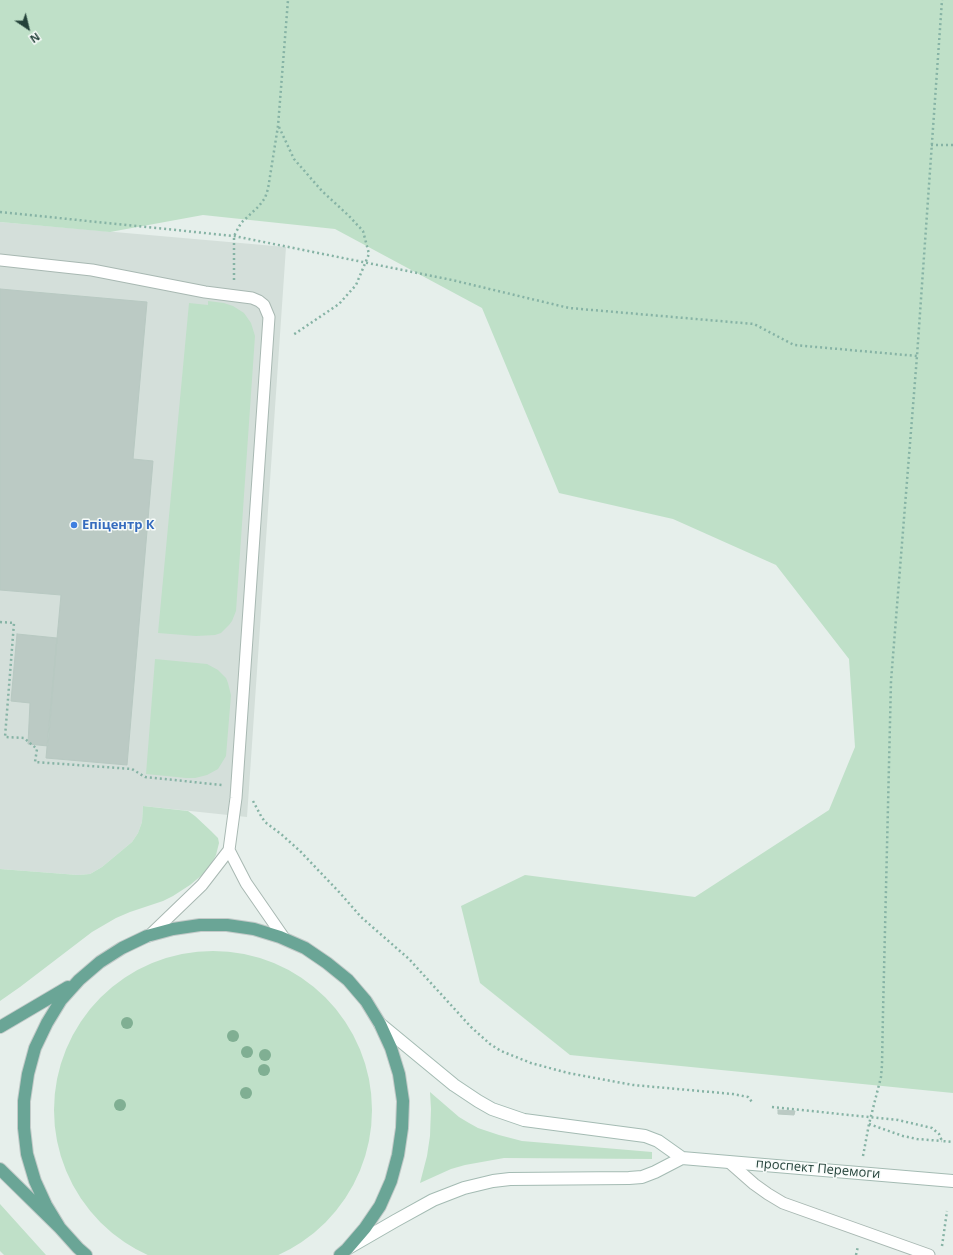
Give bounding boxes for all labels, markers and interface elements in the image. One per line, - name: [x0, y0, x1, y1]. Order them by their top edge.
- north arrow: [8, 8, 48, 48]
- text: N: [27, 30, 43, 47]
- place label: Епіцентр К: [82, 517, 154, 533]
- marker: Епіцентр К: [69, 520, 79, 530]
- street label: проспект Перемоги: [755, 1156, 881, 1182]

